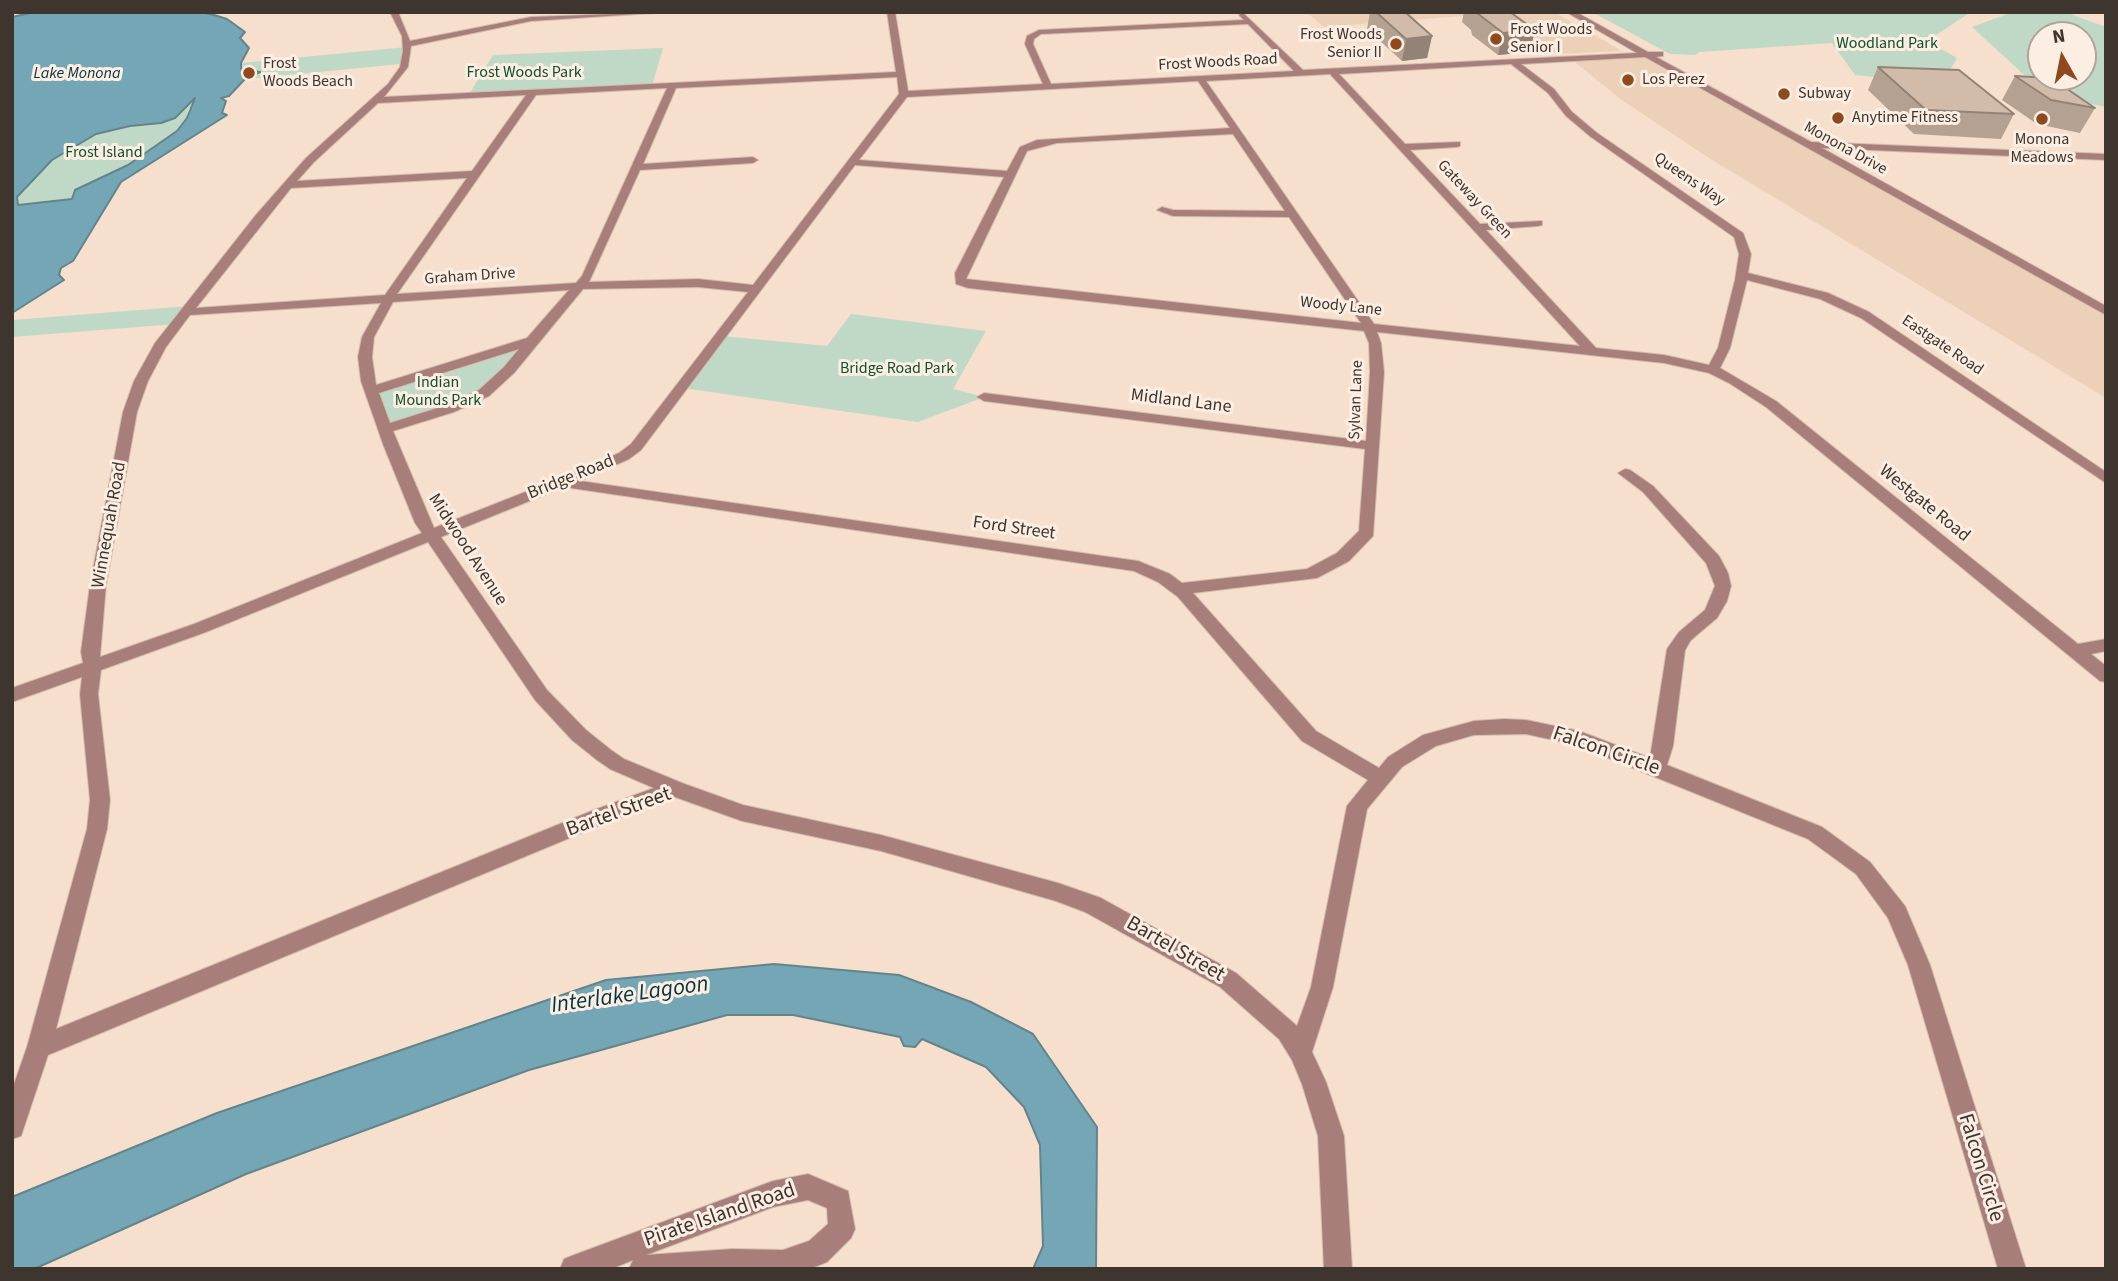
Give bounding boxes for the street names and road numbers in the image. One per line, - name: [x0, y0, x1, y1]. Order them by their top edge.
- street label: Frost Woods Road: [1158, 50, 1278, 76]
- street label: Monona Drive: [1800, 118, 1890, 180]
- street label: Queens Way: [1650, 149, 1728, 211]
- street label: Gateway Green: [1433, 157, 1515, 243]
- street label: Graham Drive: [424, 264, 516, 290]
- street label: Woody Lane: [1299, 293, 1383, 321]
- street label: Eastgate Road: [1897, 312, 1987, 380]
- street label: Sylvan Lane: [1346, 360, 1368, 440]
- street label: Midland Lane: [1129, 385, 1233, 419]
- street label: Bridge Road: [525, 451, 617, 505]
- street label: Winnequah Road: [88, 460, 132, 590]
- street label: Westgate Road: [1874, 461, 1974, 547]
- street label: Midwood Avenue: [423, 490, 511, 610]
- street label: Ford Street: [971, 513, 1057, 545]
- street label: Falcon Circle: [1549, 722, 1663, 782]
- street label: Bartel Street: [563, 782, 675, 844]
- street label: Bartel Street: [1121, 912, 1229, 988]
- street label: Falcon Circle: [1952, 1111, 2008, 1225]
- street label: Pirate Island Road: [641, 1178, 799, 1254]

